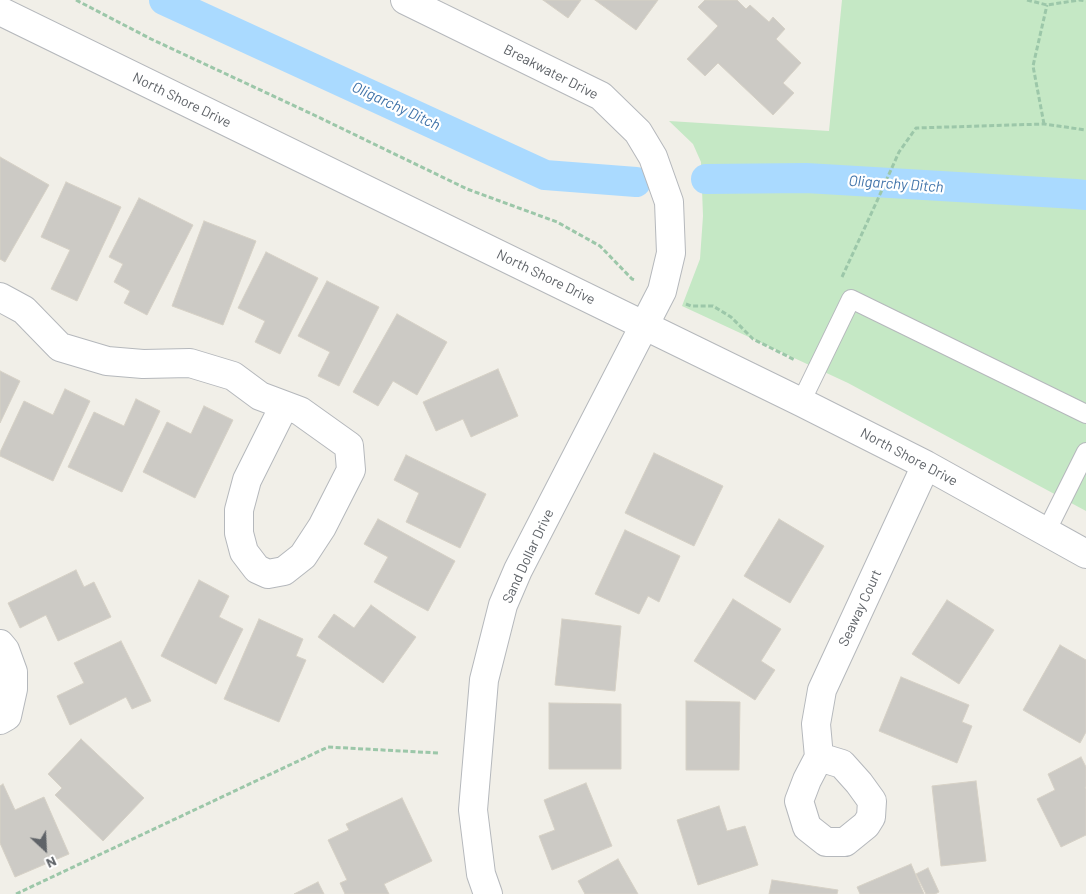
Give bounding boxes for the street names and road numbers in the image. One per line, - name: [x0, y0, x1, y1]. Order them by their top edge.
- street label: Breakwater Drive: [501, 41, 601, 103]
- street label: North Shore Drive: [130, 69, 234, 131]
- street label: North Shore Drive: [494, 246, 598, 308]
- street label: North Shore Drive: [858, 424, 960, 490]
- street label: Sand Dollar Drive: [499, 506, 557, 606]
- street label: Seaway Court: [835, 567, 885, 649]

